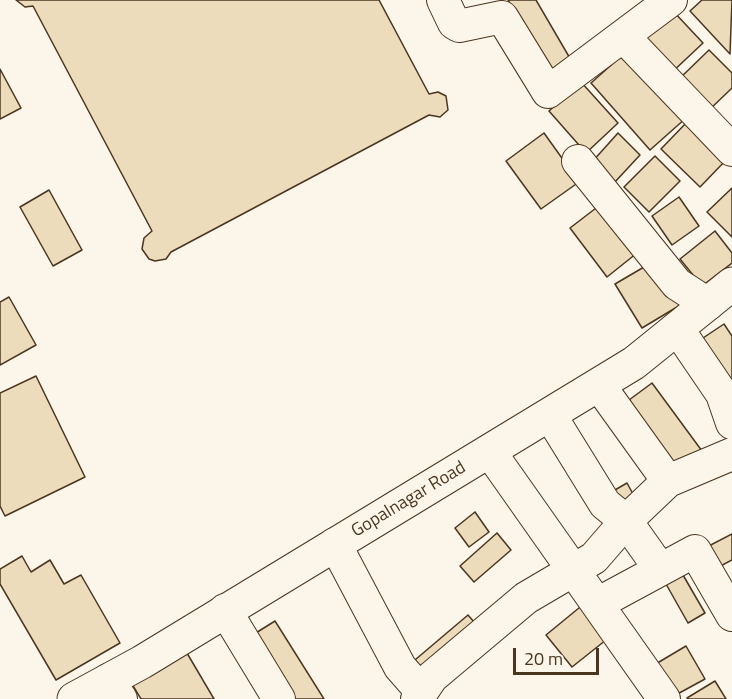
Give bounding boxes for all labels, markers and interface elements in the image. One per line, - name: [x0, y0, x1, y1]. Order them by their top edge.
- street label: Gopalnagar Road: [348, 457, 470, 543]
- scale bar: [516, 636, 602, 674]
- text: 20 m: [524, 645, 563, 672]

